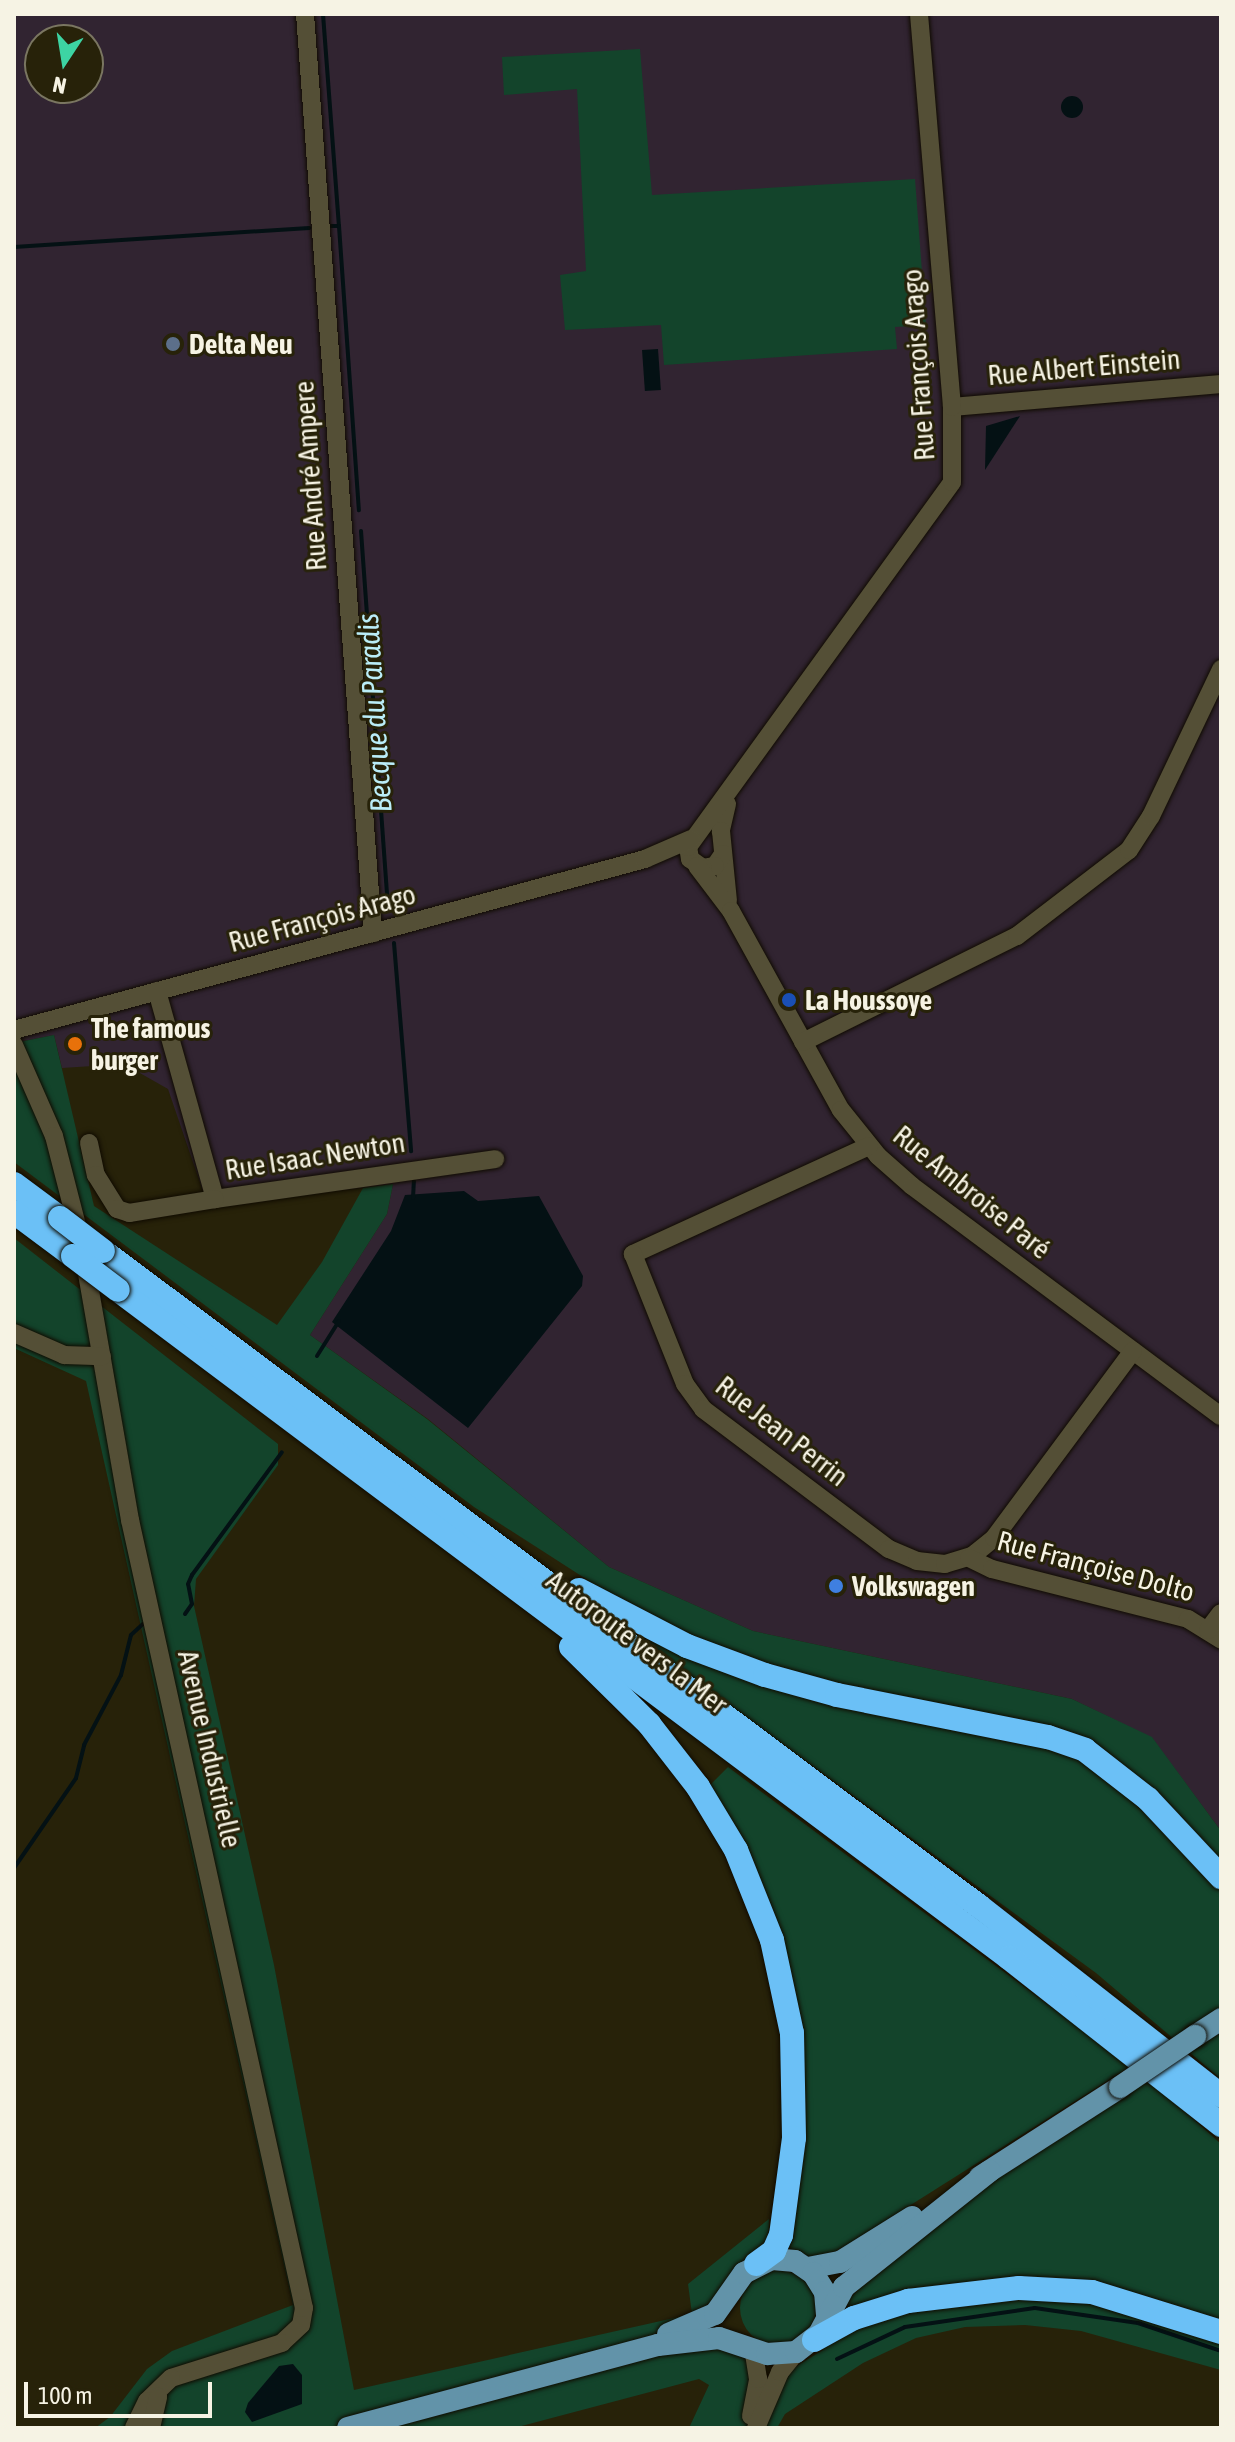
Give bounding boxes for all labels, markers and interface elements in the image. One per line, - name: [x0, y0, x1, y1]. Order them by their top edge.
- north arrow: [24, 24, 104, 104]
- text: N: [50, 71, 68, 100]
- street label: Rue François Arago: [895, 268, 941, 462]
- place label: Delta Neu: [189, 327, 292, 361]
- marker: Delta Neu: [164, 335, 182, 353]
- street label: Rue Albert Einstein: [986, 342, 1182, 392]
- street label: Rue André Ampere: [287, 380, 333, 572]
- water label: Becque du Paradis: [349, 612, 399, 814]
- street label: Rue François Arago: [225, 877, 419, 959]
- place label: La Houssoye: [805, 983, 932, 1017]
- marker: La Houssoye: [780, 991, 798, 1009]
- place label: The famous burger: [91, 1011, 210, 1077]
- marker: The famous burger: [66, 1035, 84, 1053]
- street label: Rue Ambroise Paré: [887, 1118, 1057, 1266]
- street label: Rue Isaac Newton: [223, 1125, 407, 1187]
- street label: Rue Jean Perrin: [709, 1369, 855, 1493]
- street label: Rue Françoise Dolto: [994, 1524, 1198, 1608]
- street label: Autoroute vers la Mer: [540, 1563, 734, 1721]
- place label: Volkswagen: [852, 1569, 975, 1603]
- marker: Volkswagen: [827, 1577, 845, 1595]
- street label: Avenue Industrielle: [171, 1647, 249, 1851]
- scale bar: [28, 2366, 216, 2416]
- text: 100 m: [38, 2382, 92, 2409]

